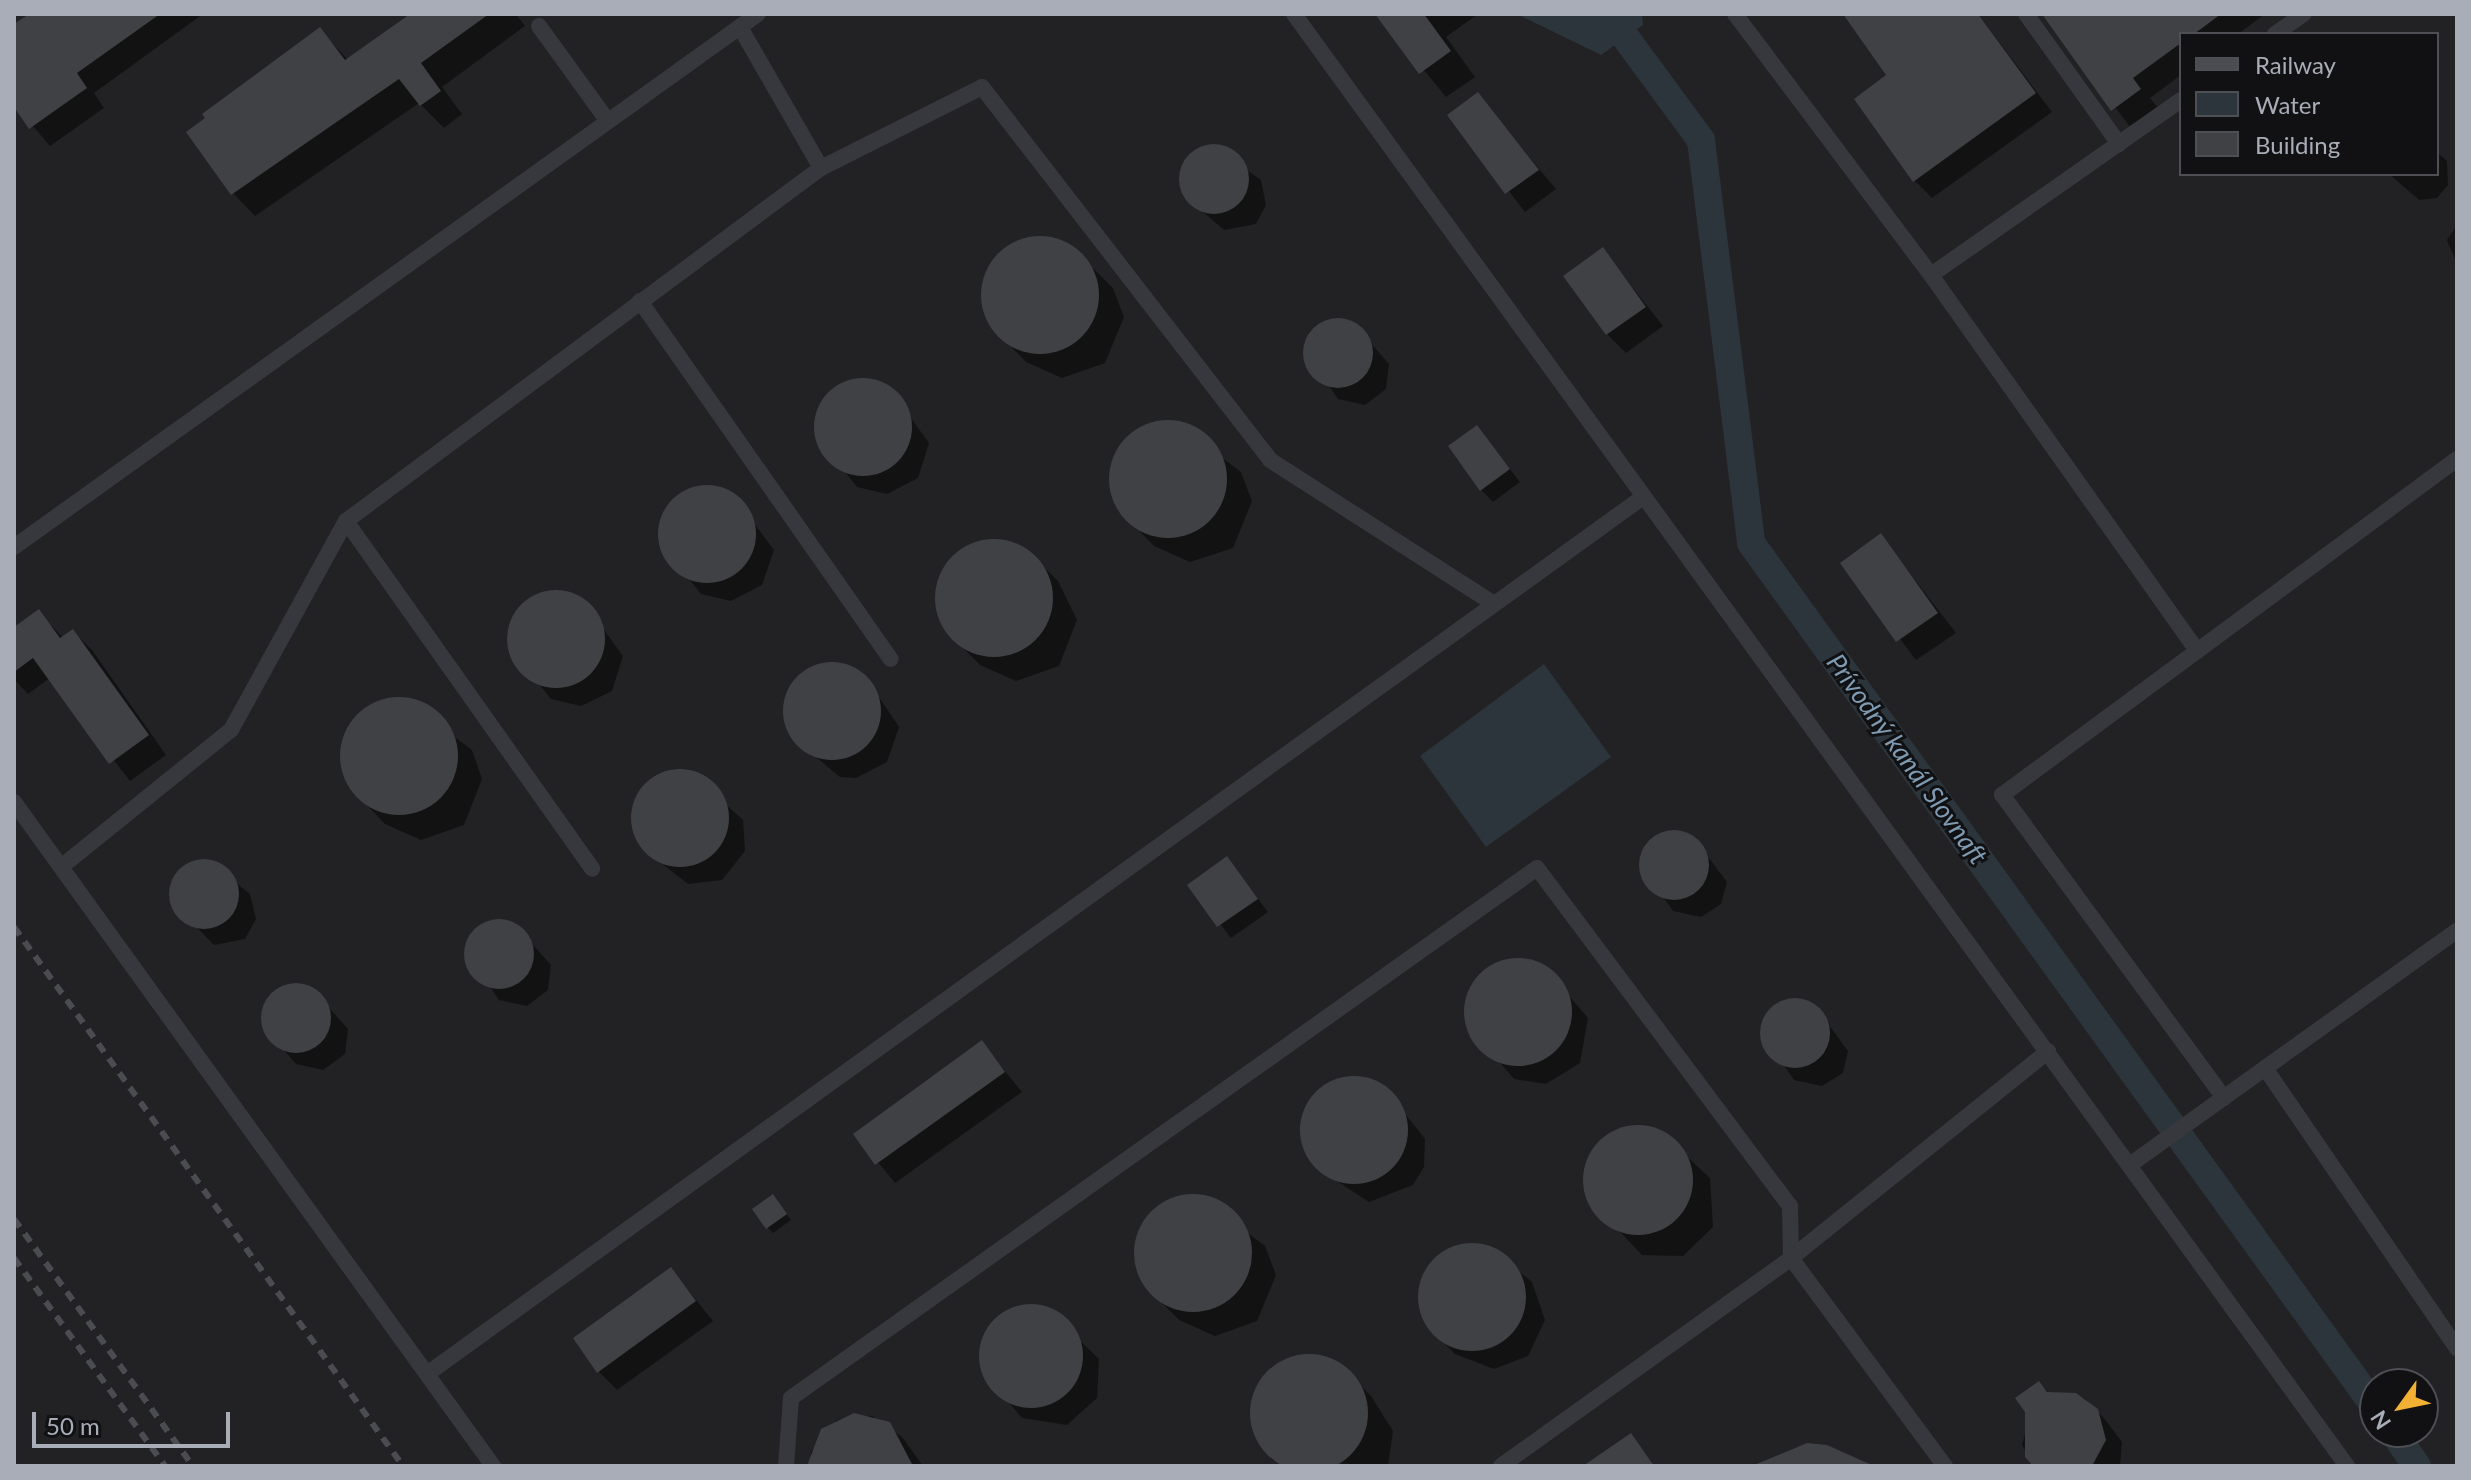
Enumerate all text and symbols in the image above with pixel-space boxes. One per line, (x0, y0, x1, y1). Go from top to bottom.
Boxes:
legend (2179, 32, 2439, 176)
text: Railway (2255, 50, 2336, 79)
text: Water (2255, 90, 2320, 119)
text: Building (2255, 130, 2340, 159)
water label: Prívodný kanál Slovnaft (1820, 647, 1994, 871)
north arrow (2359, 1368, 2439, 1448)
scale bar (36, 1396, 234, 1446)
text: N (2364, 1406, 2396, 1435)
text: 50 m (46, 1411, 100, 1440)

